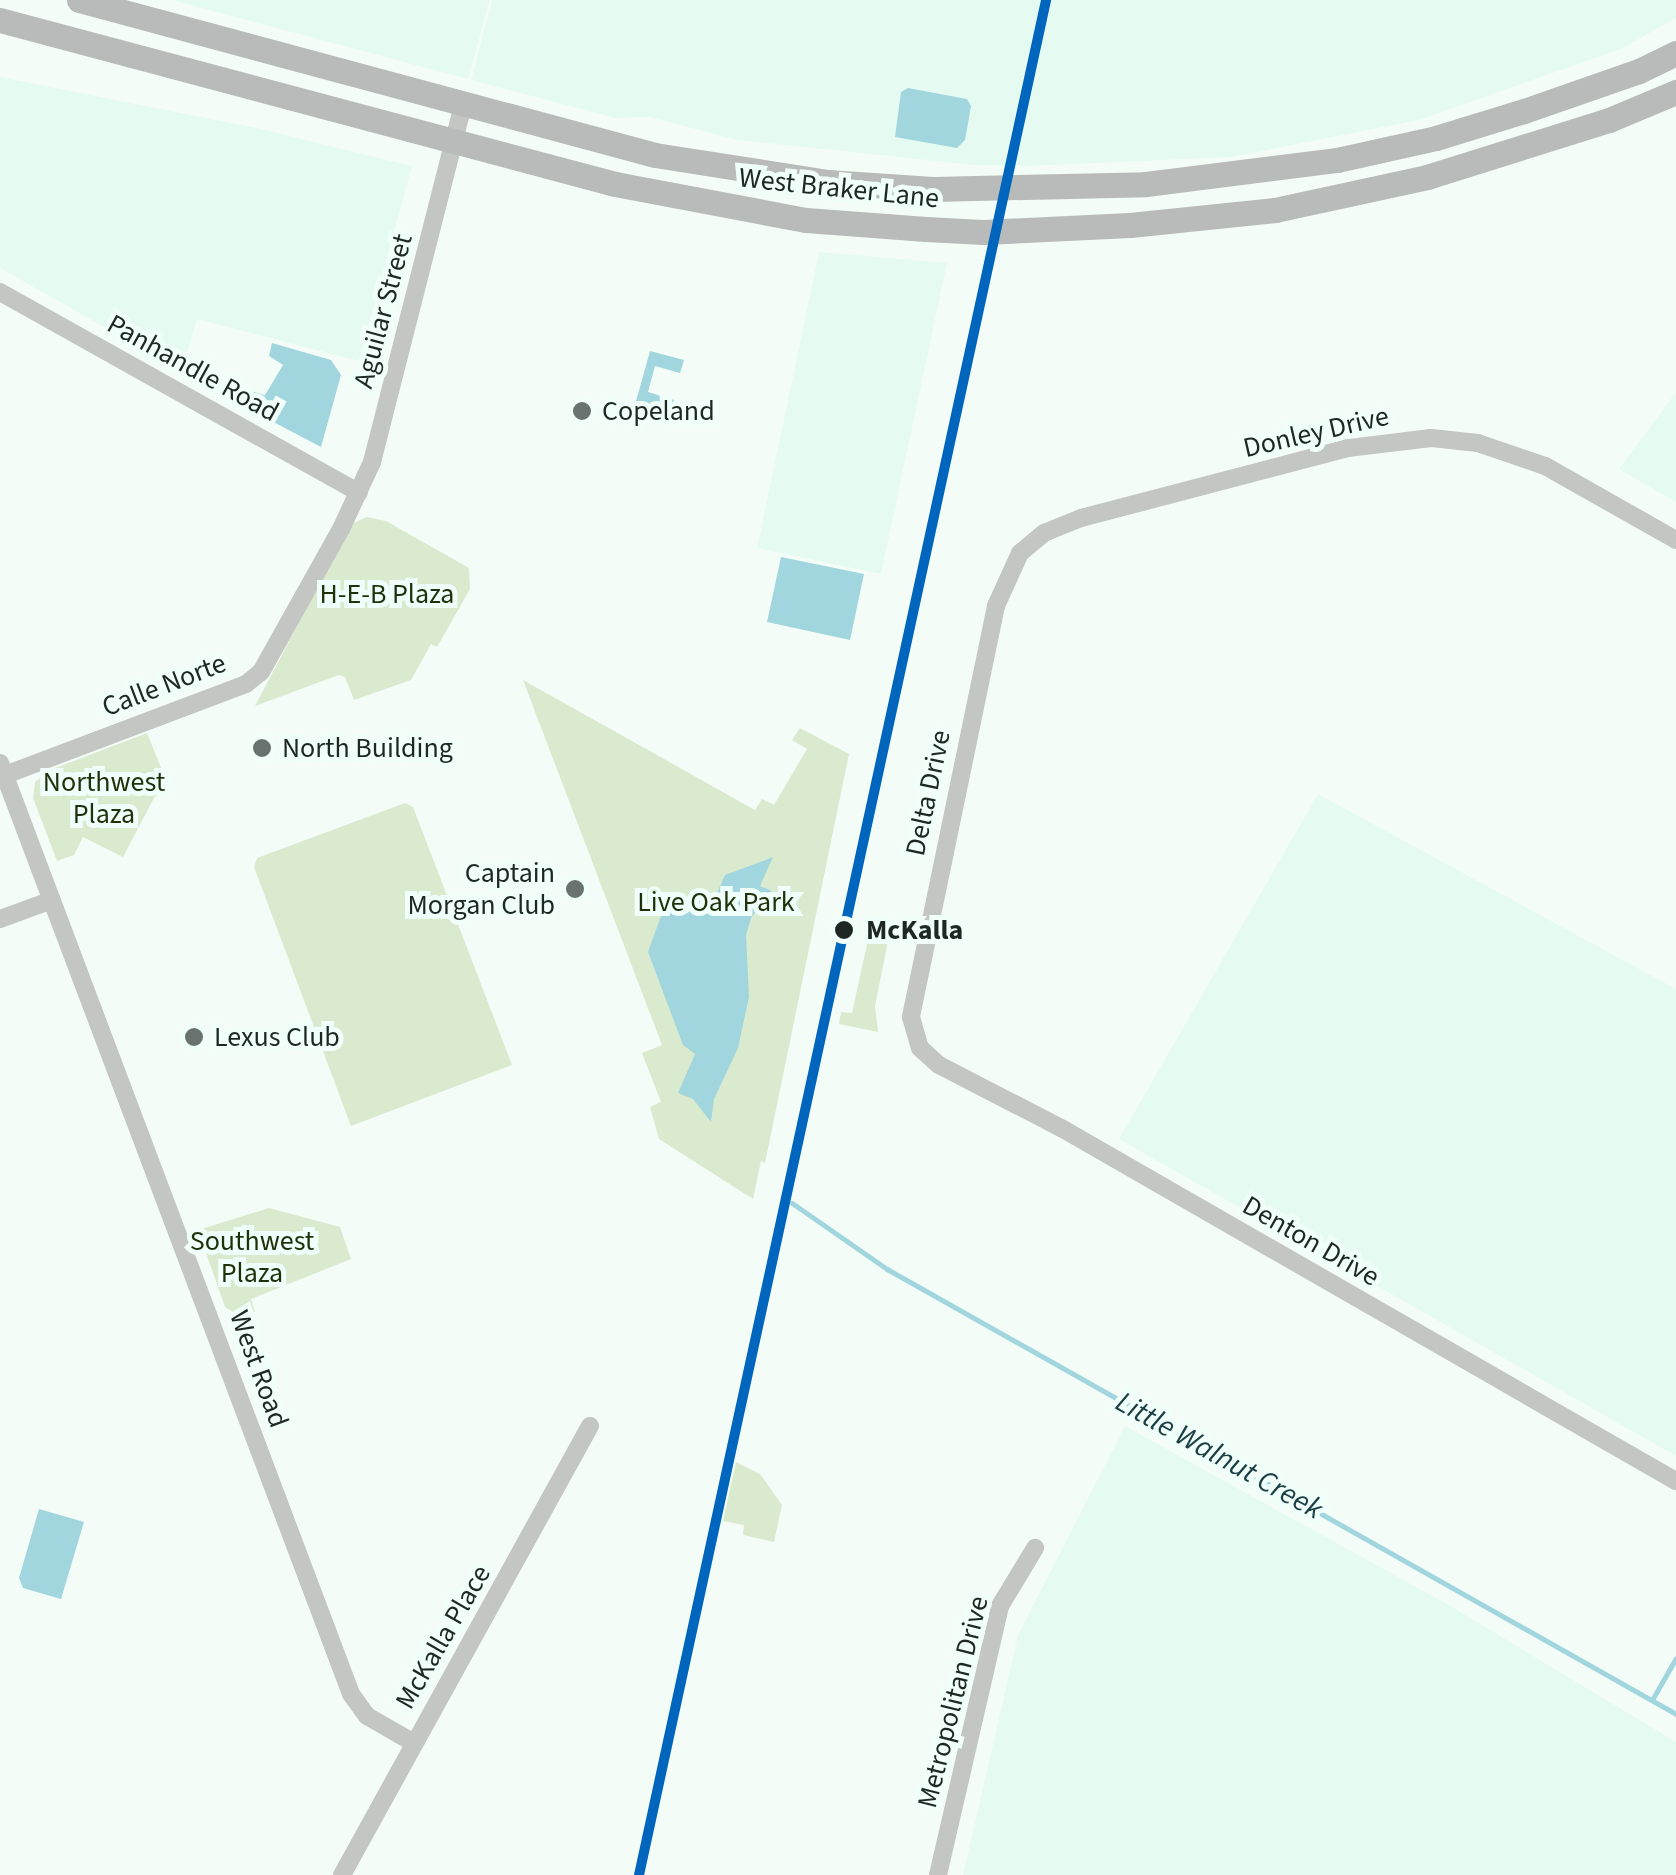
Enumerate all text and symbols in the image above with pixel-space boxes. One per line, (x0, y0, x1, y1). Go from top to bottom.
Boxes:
street label: West Braker Lane (737, 161, 941, 215)
street label: Aguilar Street (346, 230, 420, 392)
street label: Panhandle Road (101, 307, 285, 429)
place label: Copeland (602, 394, 715, 428)
street label: Donley Drive (1240, 399, 1392, 465)
marker: Copeland (571, 400, 593, 422)
park label: H-E-B Plaza (320, 577, 454, 611)
street label: Calle Norte (97, 646, 231, 724)
street label: Delta Drive (898, 727, 958, 859)
place label: North Building (282, 731, 453, 765)
marker: North Building (251, 737, 273, 759)
park label: Northwest Plaza (43, 765, 165, 831)
place label: Captain Morgan Club (408, 856, 555, 922)
marker: Captain Morgan Club (564, 878, 586, 900)
park label: Live Oak Park (637, 885, 795, 919)
place label: McKalla (866, 913, 963, 947)
marker: McKalla (831, 917, 857, 943)
place label: Lexus Club (214, 1020, 340, 1054)
marker: Lexus Club (183, 1026, 205, 1048)
street label: Denton Drive (1237, 1188, 1385, 1294)
park label: Southwest Plaza (190, 1224, 314, 1290)
street label: West Road (222, 1306, 296, 1432)
water label: Little Walnut Creek (1109, 1384, 1329, 1528)
street label: McKalla Place (388, 1559, 498, 1715)
street label: Metropolitan Drive (910, 1592, 996, 1812)

